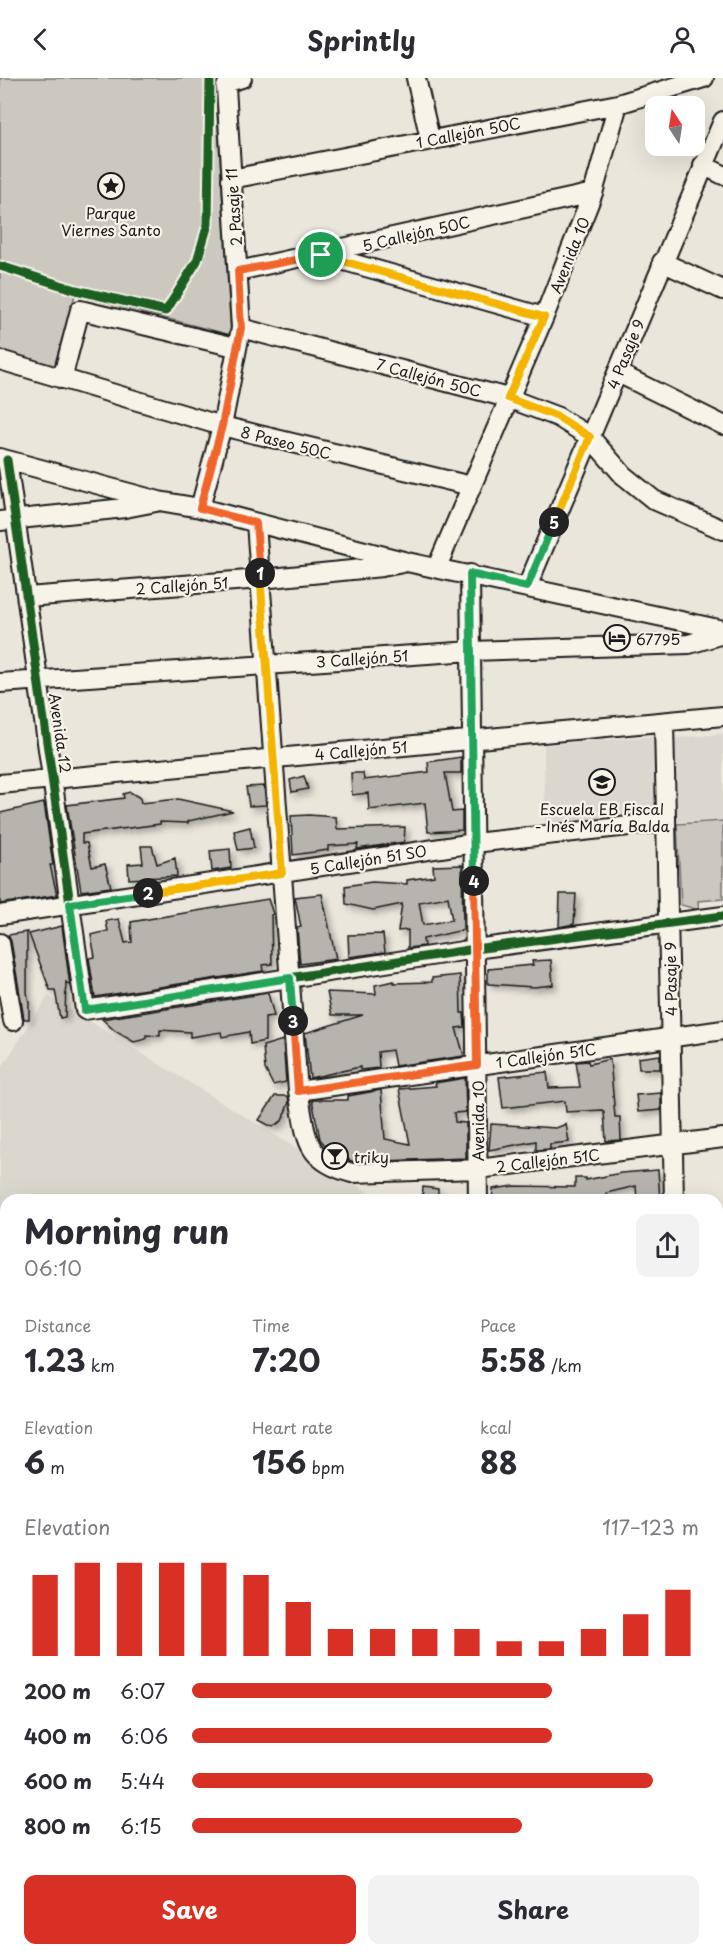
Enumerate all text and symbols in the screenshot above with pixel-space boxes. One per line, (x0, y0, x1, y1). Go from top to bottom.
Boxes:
text: Sprintly (307, 19, 416, 60)
icon: back (24, 23, 57, 56)
icon: person (666, 23, 699, 56)
north arrow (645, 96, 705, 156)
map controls (645, 96, 705, 156)
street label: 1 Callejón 50C (414, 111, 522, 153)
street label: 2 Pasaje 11 (219, 167, 247, 247)
place icon: Parque Viernes Santo (96, 171, 126, 201)
place label: Parque Viernes Santo (61, 201, 161, 241)
street label: 5 Callejón 50C (360, 209, 472, 257)
street label: Avenida 10 (543, 213, 595, 297)
pin (295, 229, 346, 280)
icon: arrive (304, 238, 337, 271)
street label: 4 Pasaje 9 (600, 315, 650, 393)
street label: 7 Callejón 50C (374, 352, 484, 402)
street label: 8 Paseo 50C (238, 420, 334, 464)
pin: 5 (539, 507, 569, 537)
text: 5 (549, 510, 559, 534)
pin: 1 (245, 558, 275, 588)
text: 1 (256, 561, 264, 585)
street label: 2 Callejón 51 (135, 570, 229, 600)
hotel icon: 67795 (602, 623, 632, 653)
place label: 67795 (636, 627, 680, 650)
street label: 3 Callejón 51 (315, 643, 409, 673)
street label: Avenida 12 (44, 692, 78, 774)
street label: 4 Callejón 51 (314, 734, 408, 766)
school or university icon: Escuela EB Fiscal - Inés María Balda (587, 767, 617, 797)
place label: Escuela EB Fiscal - Inés María Balda (534, 797, 670, 837)
street label: 5 Callejón 51 SO (308, 838, 428, 880)
pin: 4 (459, 866, 489, 896)
text: 4 (469, 869, 479, 893)
pin: 2 (133, 878, 163, 908)
text: 2 (142, 881, 154, 905)
street label: 4 Pasaje 9 (658, 942, 682, 1016)
pin: 3 (278, 1006, 308, 1036)
text: 3 (288, 1009, 298, 1033)
street label: 1 Callejón 51C (494, 1037, 598, 1073)
street label: Avenida 10 (466, 1081, 489, 1161)
bar icon: triky (320, 1141, 350, 1171)
street label: 2 Callejón 51C (495, 1142, 601, 1178)
place label: triky (354, 1145, 389, 1168)
text: Morning run (24, 1205, 229, 1255)
button: share (636, 1214, 699, 1277)
text: 06:10 (24, 1253, 82, 1283)
text: Distance (24, 1313, 91, 1337)
text: Time (252, 1313, 290, 1337)
text: Pace (480, 1313, 516, 1337)
text: 1.23 (24, 1337, 86, 1382)
text: 7:20 (252, 1337, 321, 1382)
text: 5:58 (480, 1337, 546, 1382)
text: km (86, 1353, 115, 1377)
text: /km (546, 1353, 582, 1377)
text: Elevation (24, 1415, 93, 1439)
text: Heart rate (252, 1415, 333, 1439)
text: kcal (480, 1415, 512, 1439)
text: 6 (24, 1439, 45, 1484)
text: 156 (252, 1439, 306, 1484)
text: 88 (480, 1439, 518, 1484)
text: m (45, 1455, 65, 1479)
text: bpm (306, 1455, 345, 1479)
text: Elevation (24, 1512, 110, 1542)
text: 117–123 m (602, 1512, 699, 1542)
text: 200 m (24, 1676, 91, 1706)
text: 6:07 (120, 1676, 165, 1706)
text: 400 m (24, 1721, 92, 1751)
text: 6:06 (120, 1721, 168, 1751)
text: 600 m (24, 1766, 92, 1796)
text: 5:44 (120, 1766, 165, 1796)
text: 800 m (24, 1811, 91, 1841)
text: 6:15 (120, 1811, 162, 1841)
button: Save (24, 1875, 356, 1944)
button: Share (368, 1875, 699, 1944)

